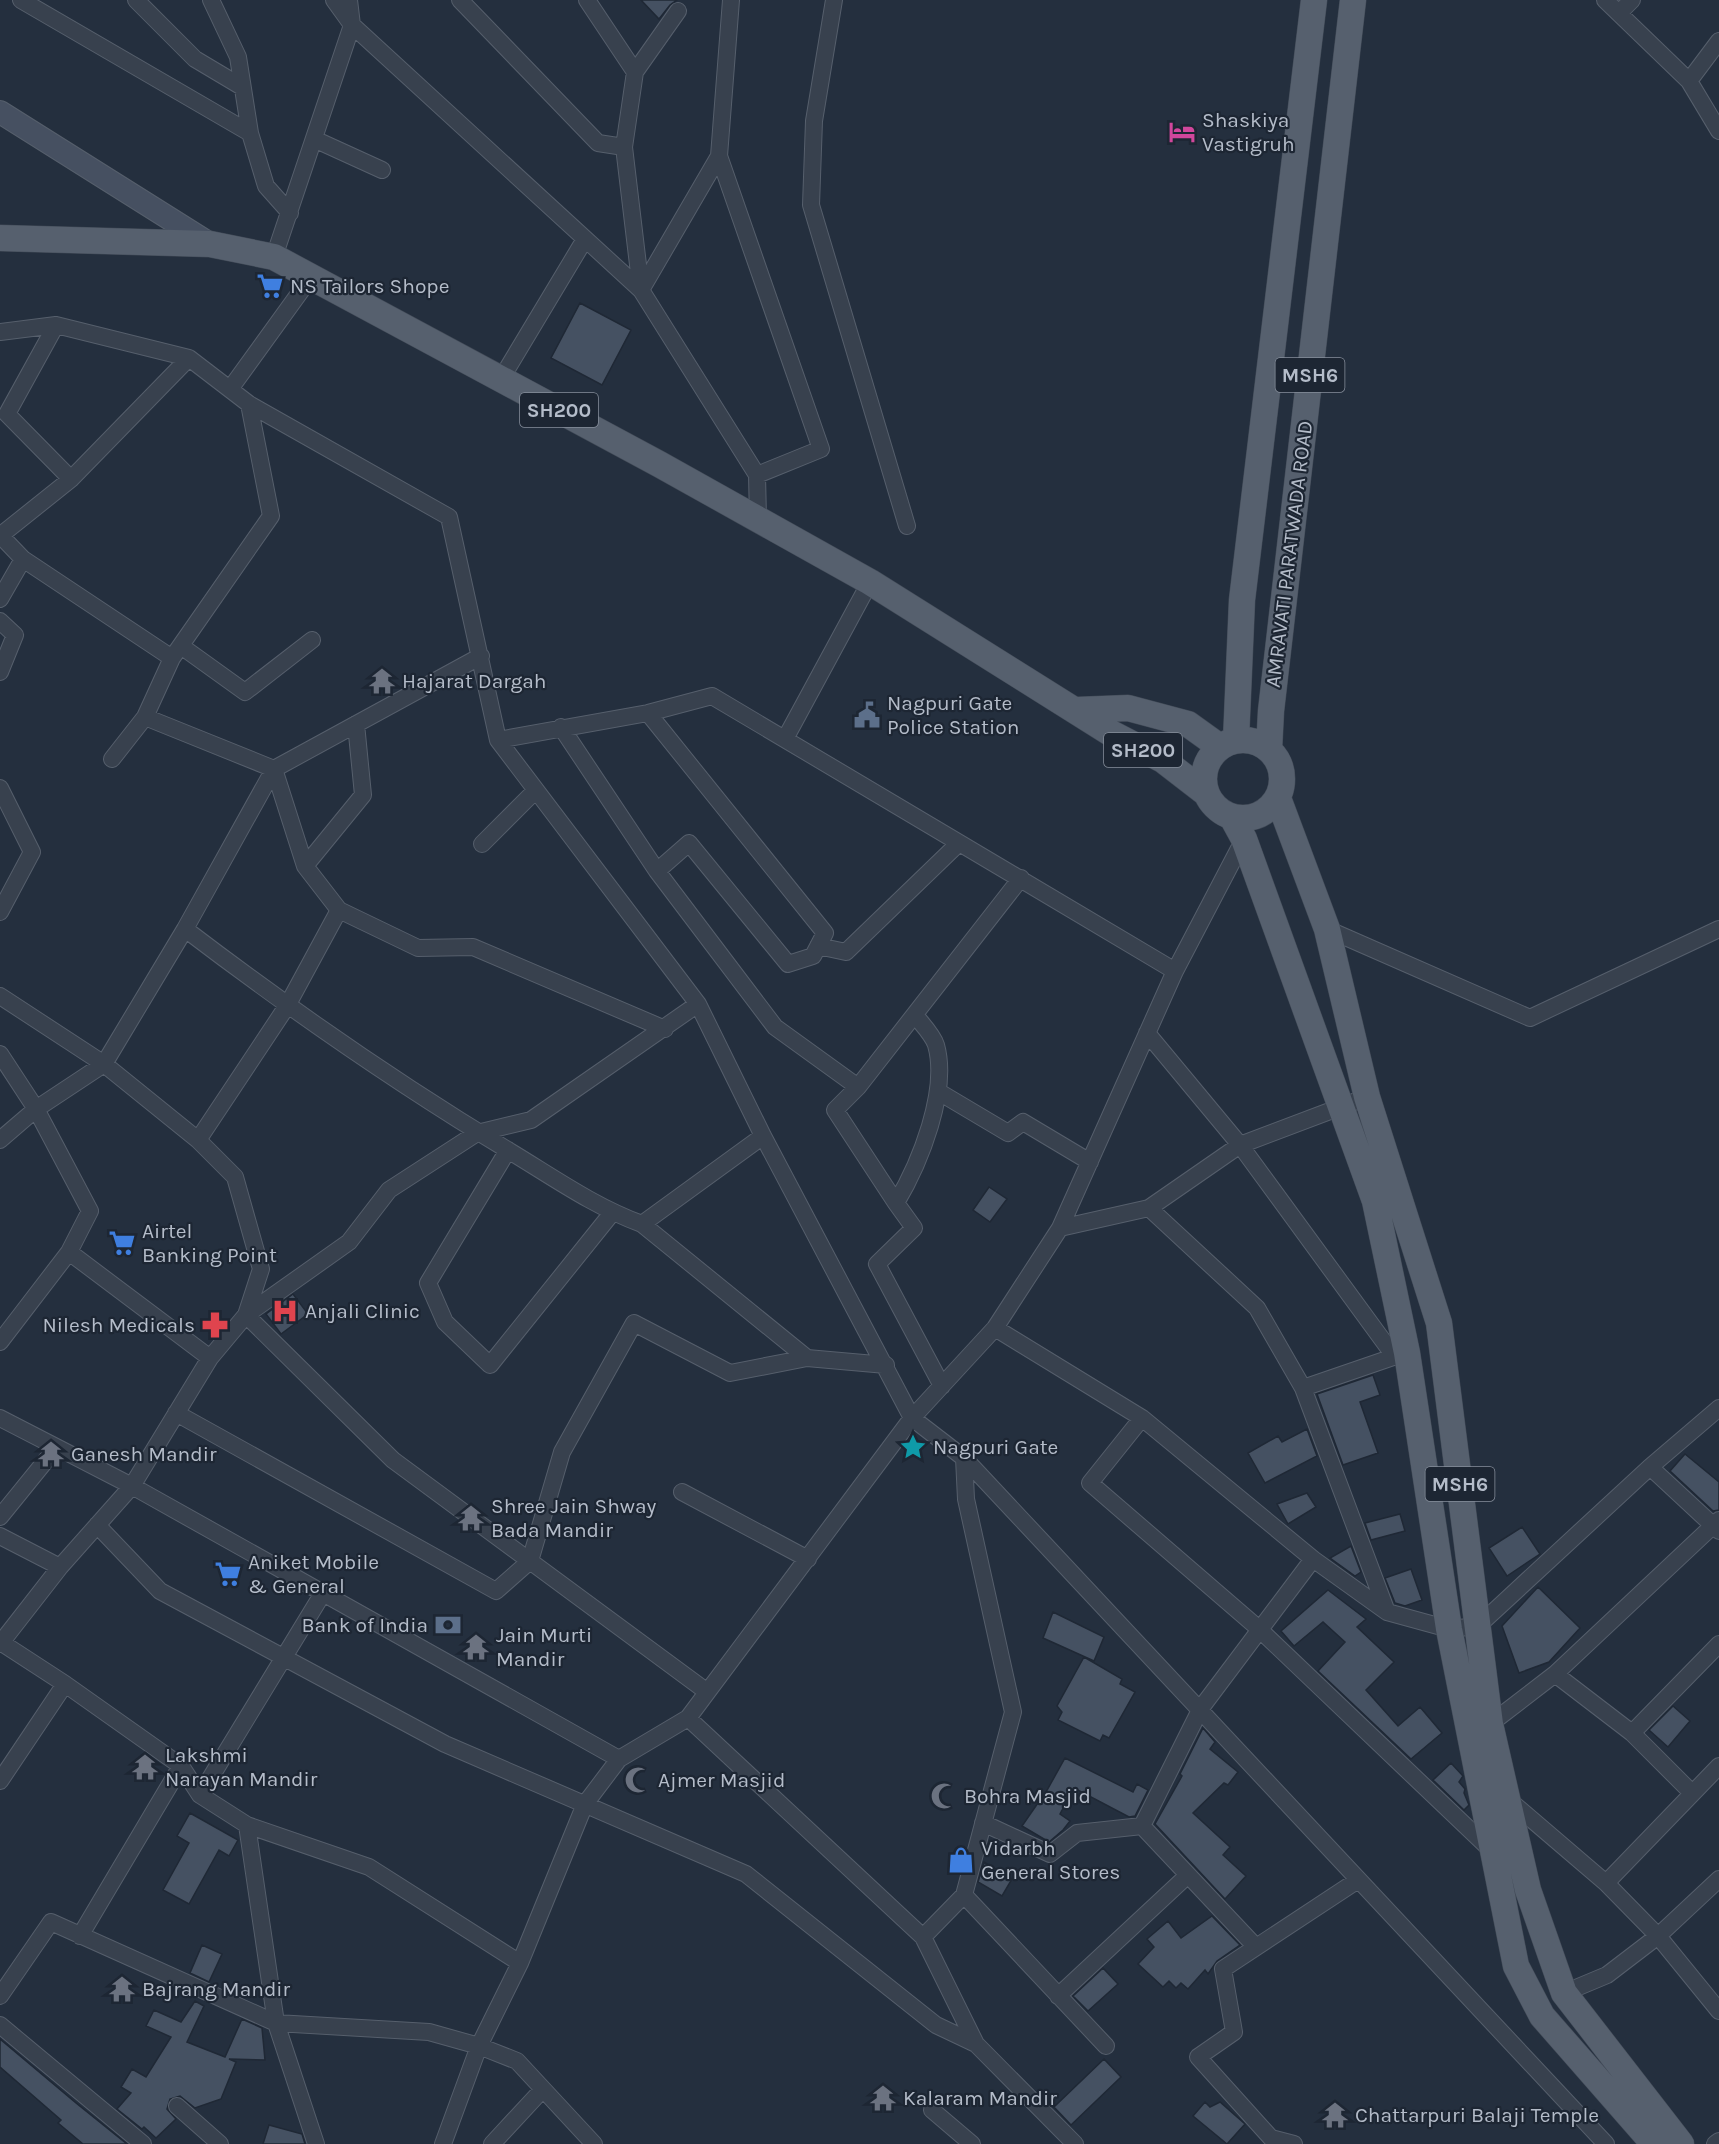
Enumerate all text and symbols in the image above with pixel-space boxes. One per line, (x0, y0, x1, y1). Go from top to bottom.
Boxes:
place label: Shaskiya Vastigruh (1202, 108, 1295, 156)
hotel icon: Shaskiya Vastigruh (1167, 117, 1197, 147)
supermarket icon: NS Tailors Shope (255, 271, 285, 301)
place label: NS Tailors Shope (290, 274, 449, 298)
road number: MSH6 (1276, 358, 1344, 392)
road number: SH200 (520, 393, 598, 427)
street label: AMRAVATI PARATWADA ROAD (1261, 419, 1317, 689)
temple icon: Hajarat Dargah (367, 666, 397, 696)
place label: Hajarat Dargah (402, 669, 547, 693)
place label: Nagpuri Gate Police Station (887, 691, 1019, 739)
public building icon: Nagpuri Gate Police Station (852, 700, 882, 730)
road number: SH200 (1104, 733, 1182, 767)
place label: Airtel Banking Point (142, 1219, 277, 1267)
supermarket icon: Airtel Banking Point (107, 1228, 137, 1258)
hospital icon: Anjali Clinic (270, 1296, 300, 1326)
place label: Anjali Clinic (305, 1299, 420, 1323)
pharmacy icon: Nilesh Medicals (200, 1310, 230, 1340)
place label: Nilesh Medicals (42, 1313, 195, 1337)
place icon: Nagpuri Gate (898, 1432, 928, 1462)
place label: Nagpuri Gate (933, 1435, 1058, 1459)
temple icon: Ganesh Mandir (36, 1439, 66, 1469)
place label: Ganesh Mandir (71, 1442, 217, 1466)
road number: MSH6 (1426, 1467, 1494, 1501)
place label: Shree Jain Shway Bada Mandir (491, 1494, 657, 1542)
temple icon: Shree Jain Shway Bada Mandir (456, 1503, 486, 1533)
place label: Aniket Mobile & General (248, 1550, 379, 1598)
supermarket icon: Aniket Mobile & General (213, 1559, 243, 1589)
bank icon: Bank of India (433, 1610, 463, 1640)
place label: Bank of India (301, 1613, 428, 1637)
place label: Jain Murti Mandir (496, 1623, 592, 1671)
temple icon: Jain Murti Mandir (461, 1632, 491, 1662)
place label: Lakshmi Narayan Mandir (165, 1743, 318, 1791)
temple icon: Lakshmi Narayan Mandir (130, 1752, 160, 1782)
mosque icon: Ajmer Masjid (623, 1765, 653, 1795)
place label: Ajmer Masjid (658, 1768, 785, 1792)
mosque icon: Bohra Masjid (929, 1781, 959, 1811)
place label: Bohra Masjid (964, 1784, 1091, 1808)
place label: Vidarbh General Stores (981, 1836, 1120, 1884)
shop icon: Vidarbh General Stores (946, 1845, 976, 1875)
temple icon: Bajrang Mandir (107, 1974, 137, 2004)
place label: Bajrang Mandir (142, 1977, 291, 2001)
temple icon: Kalaram Mandir (868, 2083, 898, 2113)
place label: Kalaram Mandir (903, 2086, 1057, 2110)
temple icon: Chattarpuri Balaji Temple (1320, 2100, 1350, 2130)
place label: Chattarpuri Balaji Temple (1355, 2103, 1599, 2127)

